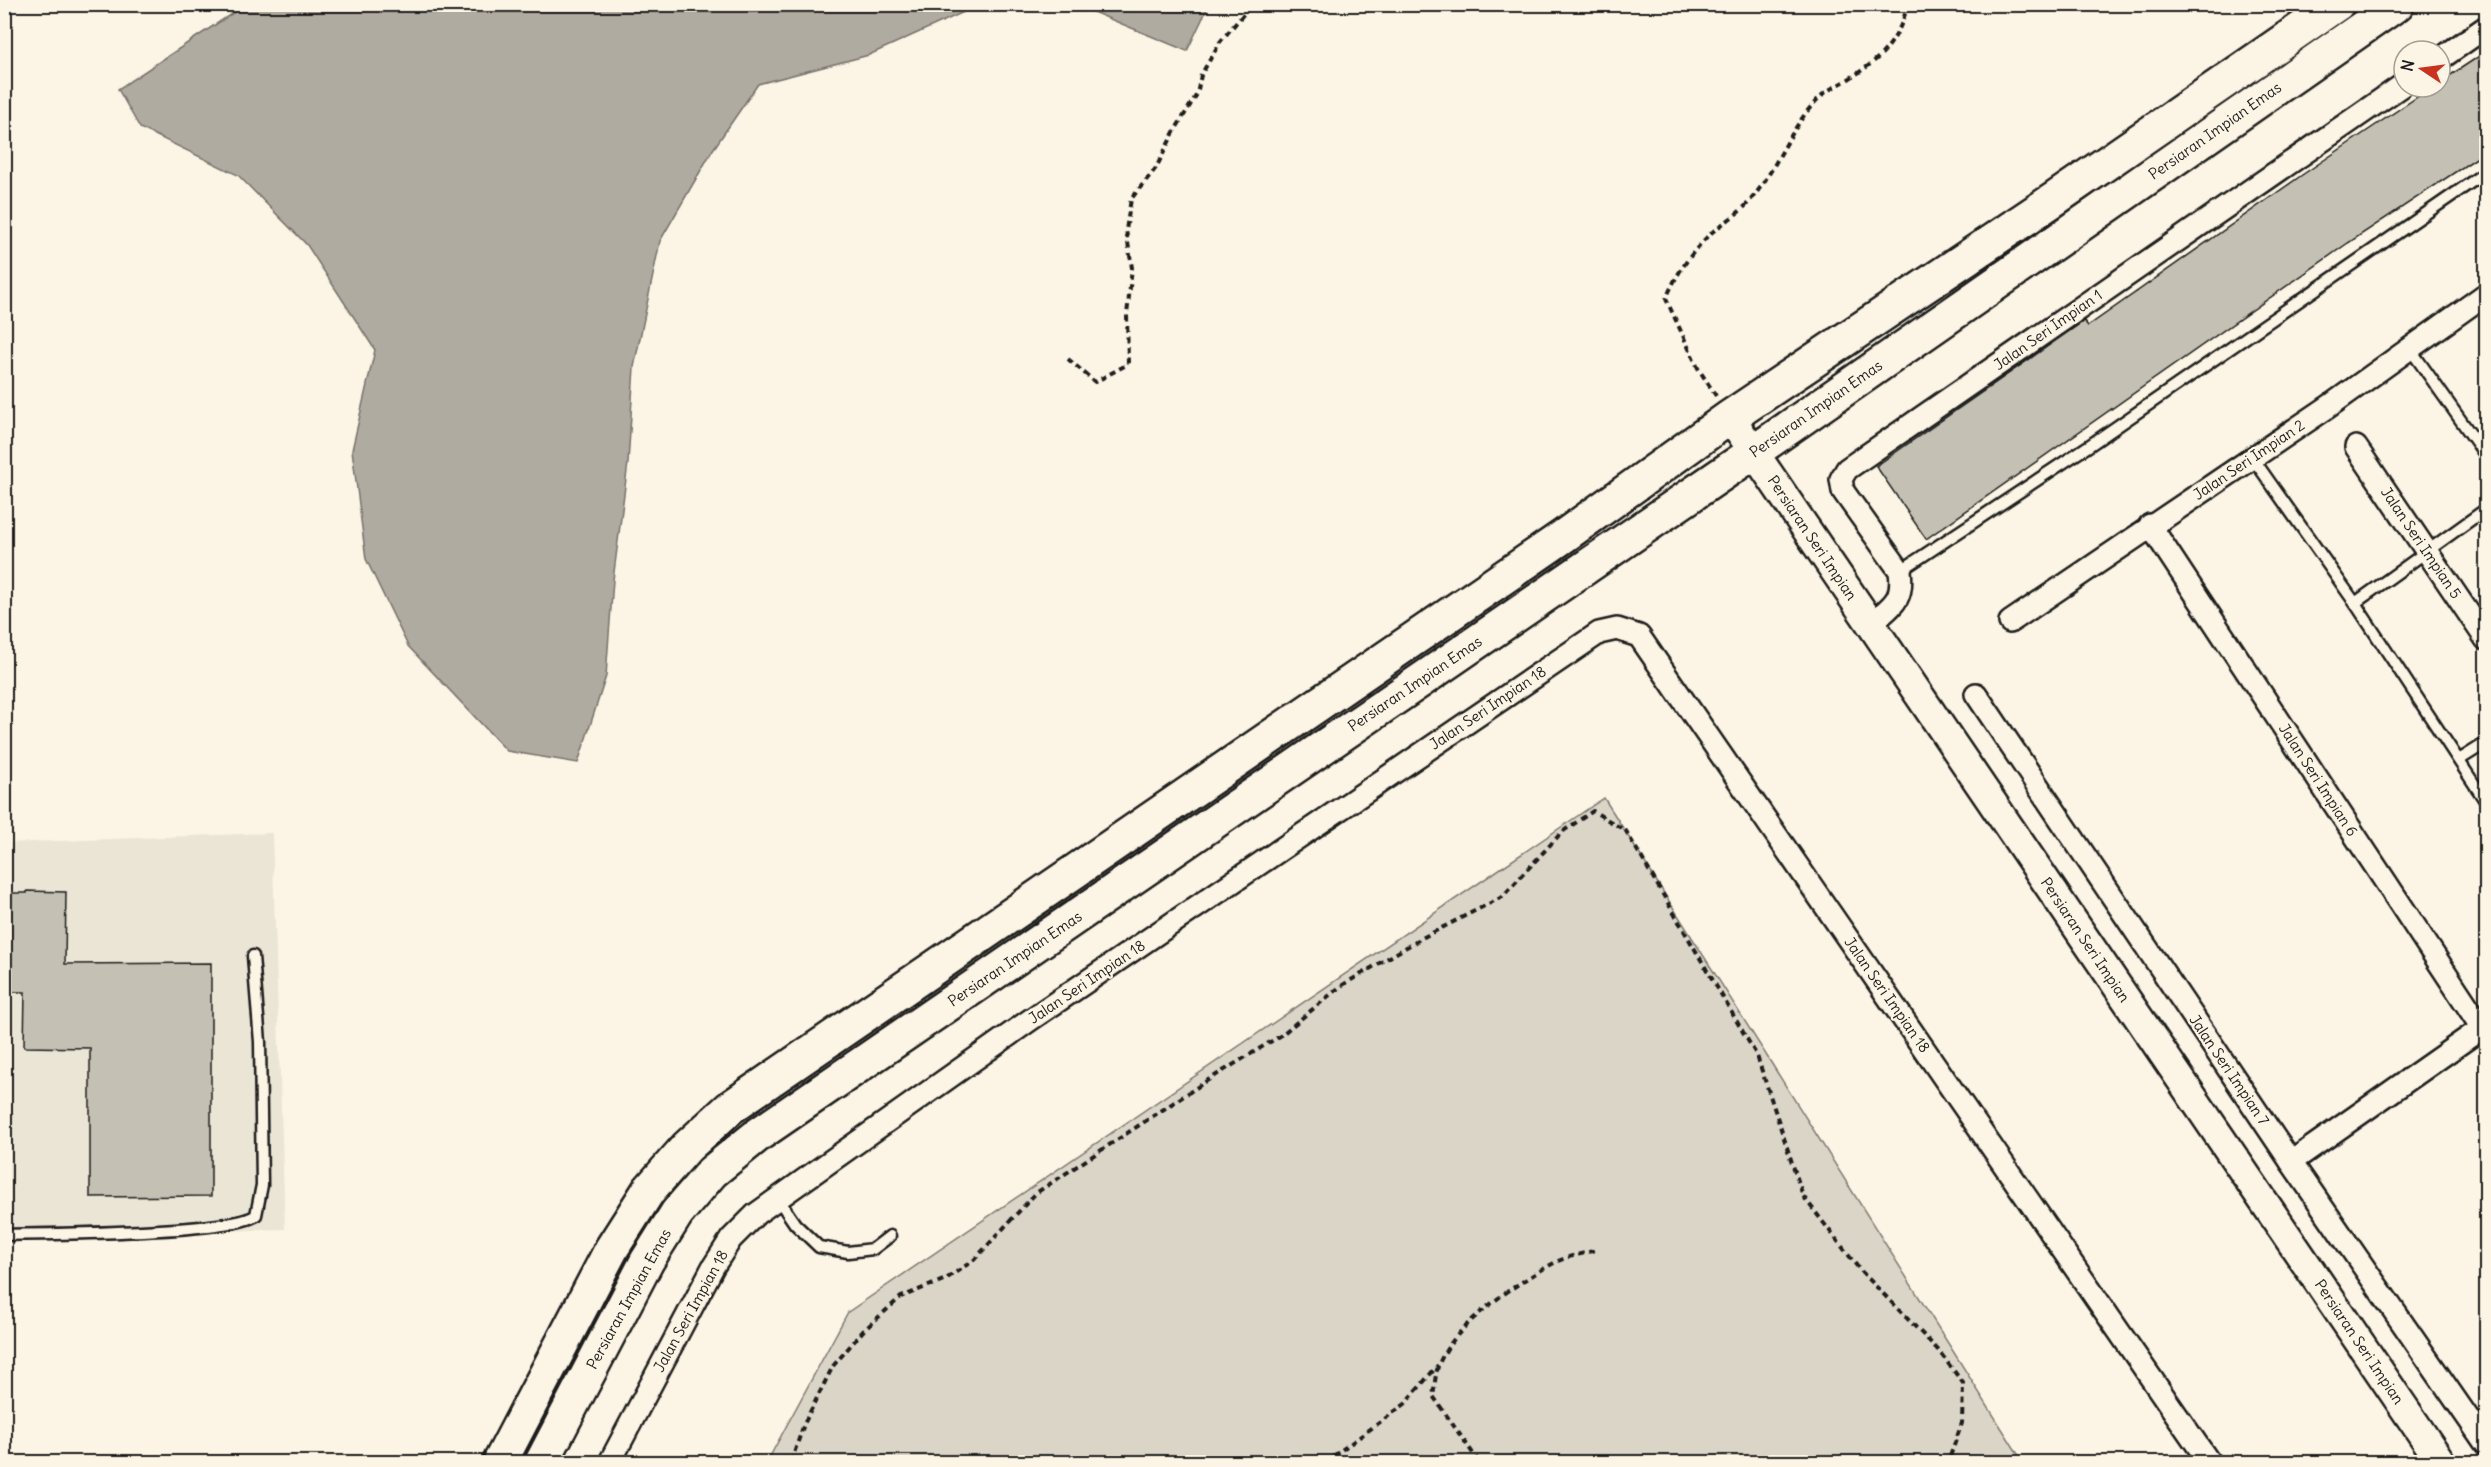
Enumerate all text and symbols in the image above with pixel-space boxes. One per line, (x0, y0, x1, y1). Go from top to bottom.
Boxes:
north arrow (2392, 39, 2452, 99)
text: N (2396, 58, 2418, 73)
street label: Persiaran Impian Emas (2145, 77, 2285, 184)
street label: Jalan Seri Impian 1 (1990, 285, 2106, 374)
street label: Persiaran Impian Emas (1746, 355, 1886, 462)
street label: Jalan Seri Impian 2 (2189, 415, 2308, 504)
street label: Persiaran Seri Impian (1764, 472, 1861, 604)
street label: Jalan Seri Impian 5 (2377, 483, 2466, 602)
street label: Persiaran Impian Emas (1344, 632, 1486, 736)
street label: Jalan Seri Impian 18 (1426, 661, 1550, 754)
street label: Jalan Seri Impian 6 (2275, 720, 2362, 840)
street label: Persiaran Seri Impian (2037, 874, 2134, 1006)
street label: Persiaran Impian Emas (944, 907, 1086, 1011)
street label: Jalan Seri Impian 18 (1840, 933, 1934, 1056)
street label: Jalan Seri Impian 18 (1025, 935, 1149, 1028)
street label: Jalan Seri Impian 7 (2185, 1011, 2273, 1129)
street label: Persiaran Impian Emas (582, 1225, 675, 1372)
street label: Jalan Seri Impian 18 (649, 1246, 732, 1375)
street label: Persiaran Seri Impian (2311, 1276, 2408, 1408)

